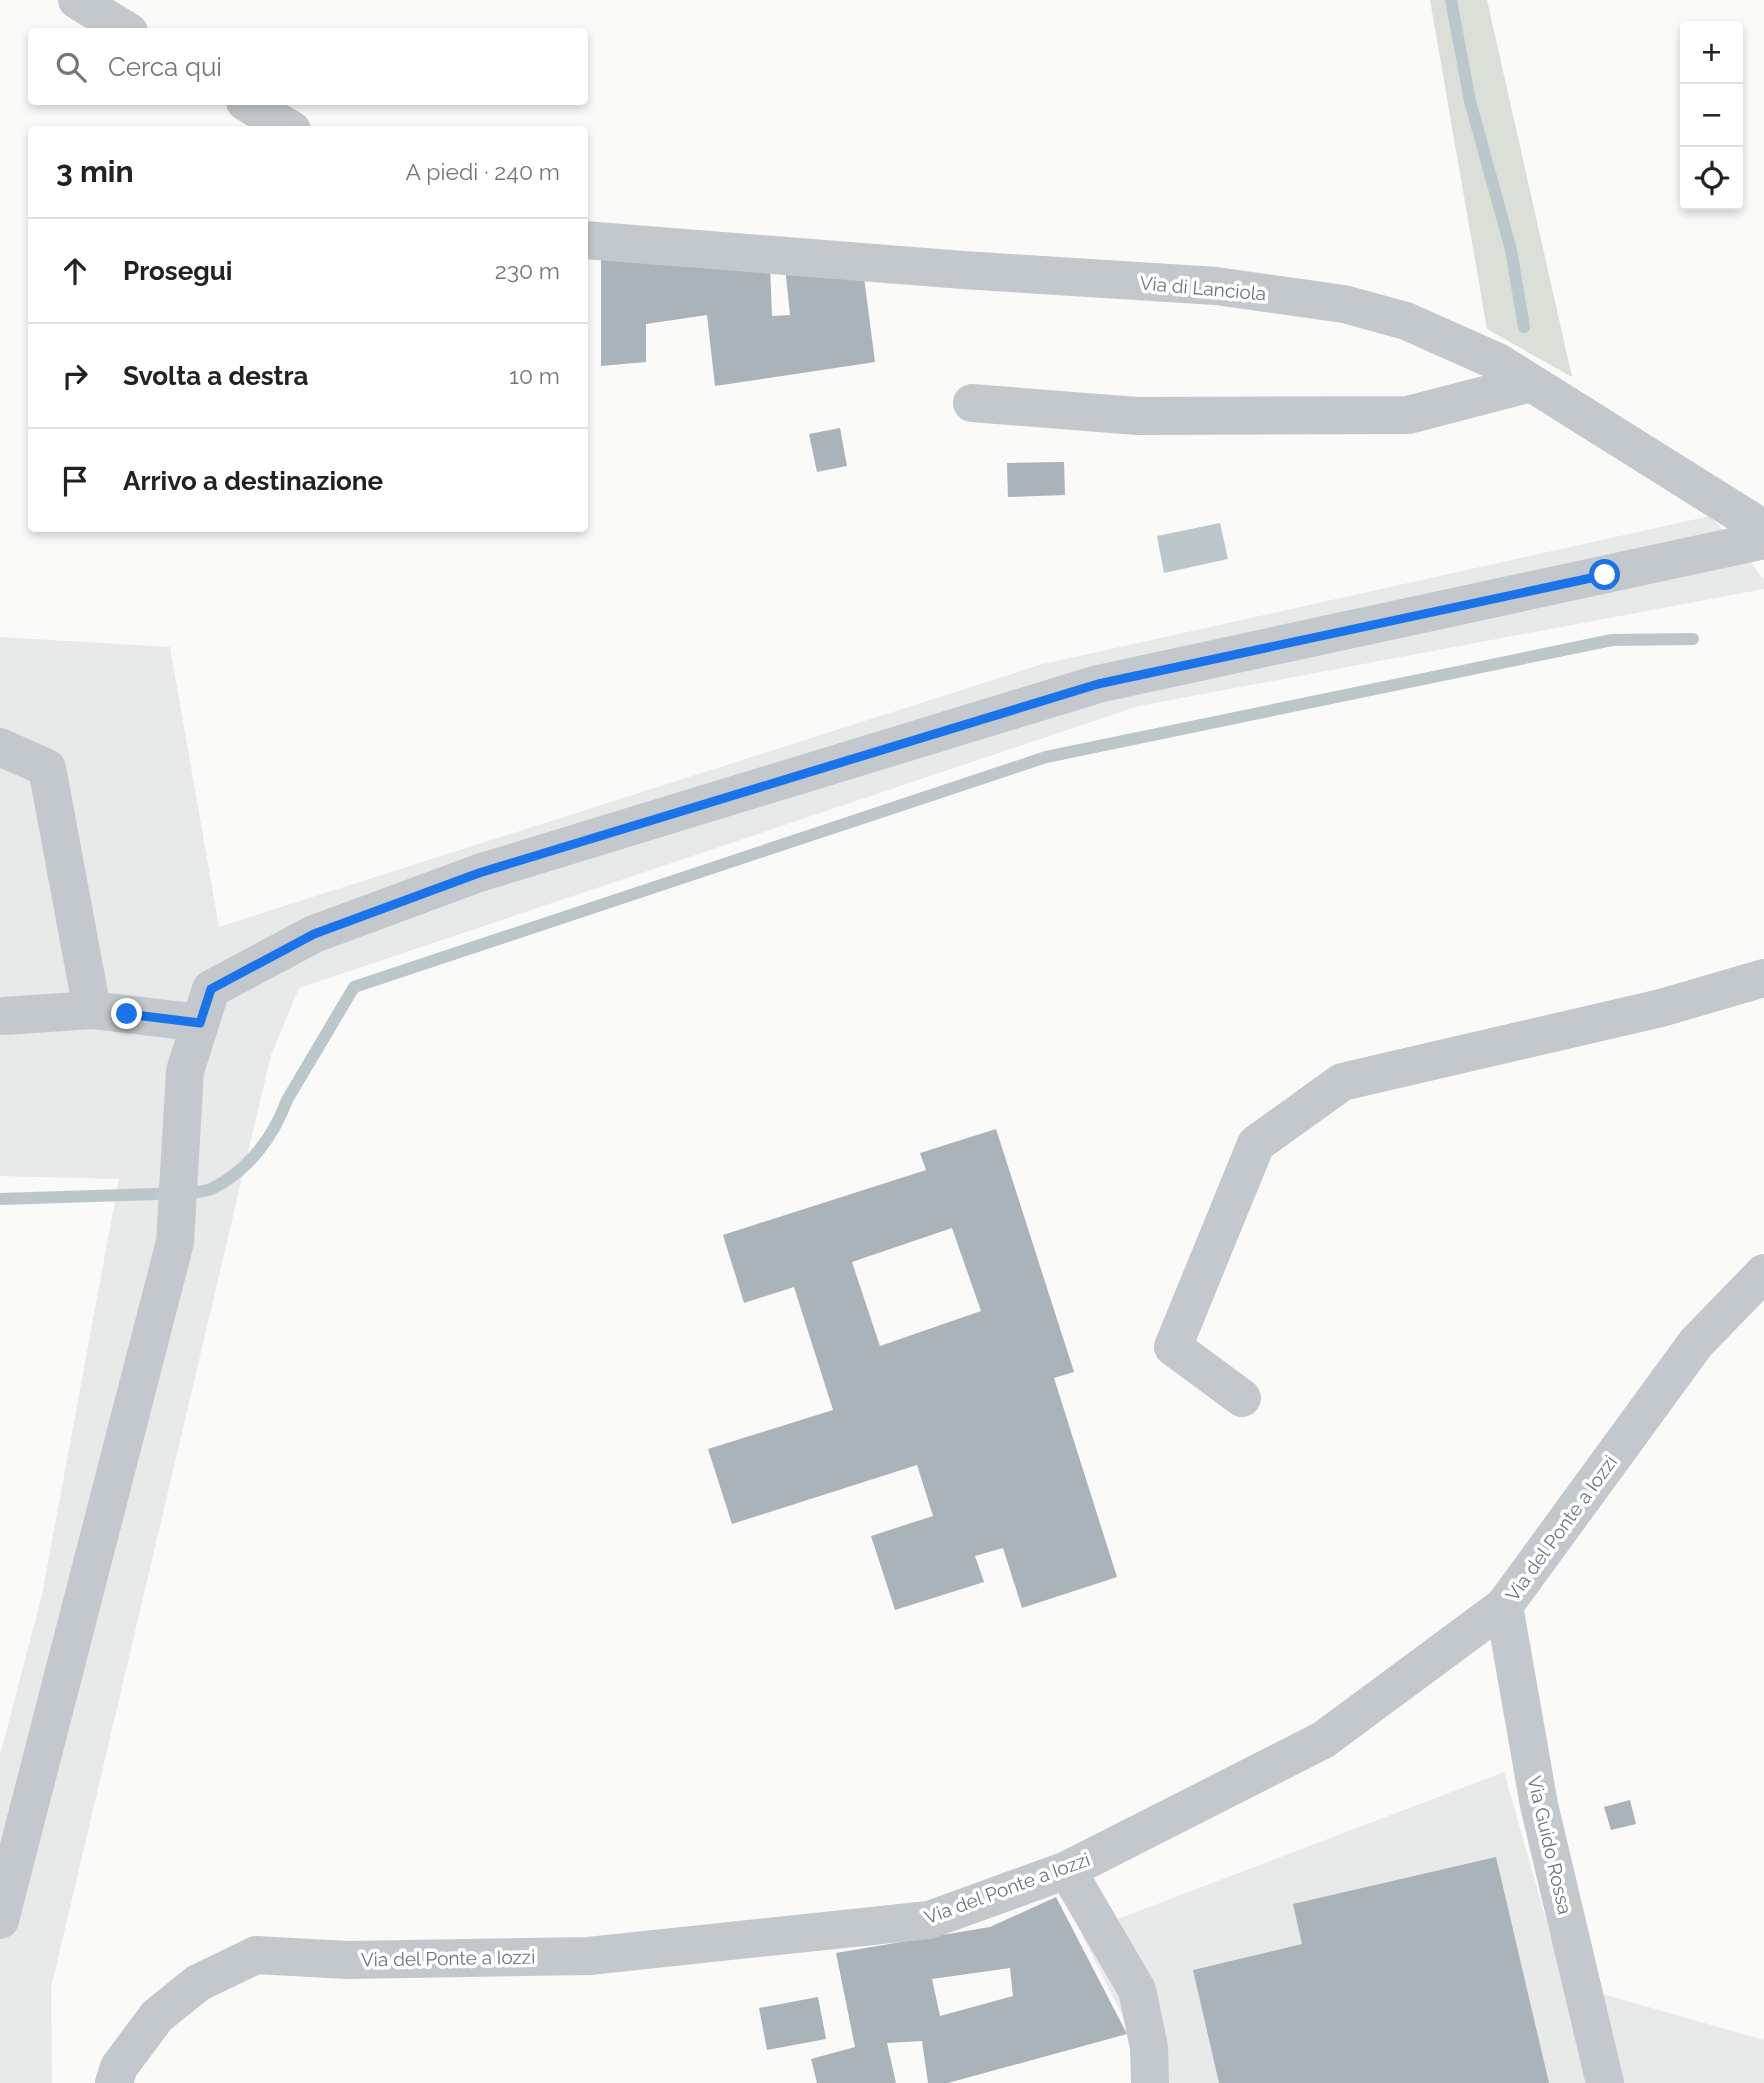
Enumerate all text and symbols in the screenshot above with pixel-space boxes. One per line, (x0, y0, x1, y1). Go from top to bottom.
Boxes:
map controls (1680, 21, 1743, 210)
button: + (1680, 21, 1743, 84)
search box (28, 28, 588, 105)
icon: search (52, 48, 90, 86)
text: Cerca qui (108, 52, 222, 82)
button: − (1680, 84, 1743, 147)
button: locate (1680, 147, 1743, 210)
text: 3 min (56, 154, 134, 189)
text: A piedi · 240 m (406, 158, 560, 185)
icon: ahead (56, 252, 94, 290)
text: Prosegui (123, 256, 232, 286)
text: 230 m (495, 257, 560, 284)
street label: Via di Lanciola (1139, 272, 1267, 304)
icon: right (56, 357, 94, 395)
text: Svolta a destra (123, 361, 309, 391)
text: 10 m (509, 362, 560, 389)
icon: arrive (56, 462, 94, 500)
text: Arrivo a destinazione (123, 466, 383, 496)
route start (1589, 559, 1620, 590)
route end (111, 998, 142, 1029)
street label: Via del Ponte a Iozzi (1501, 1451, 1621, 1605)
street label: Via Guido Rossa (1523, 1774, 1577, 1916)
street label: Via del Ponte a Iozzi (921, 1848, 1093, 1928)
street label: Via del Ponte a Iozzi (361, 1945, 535, 1971)

